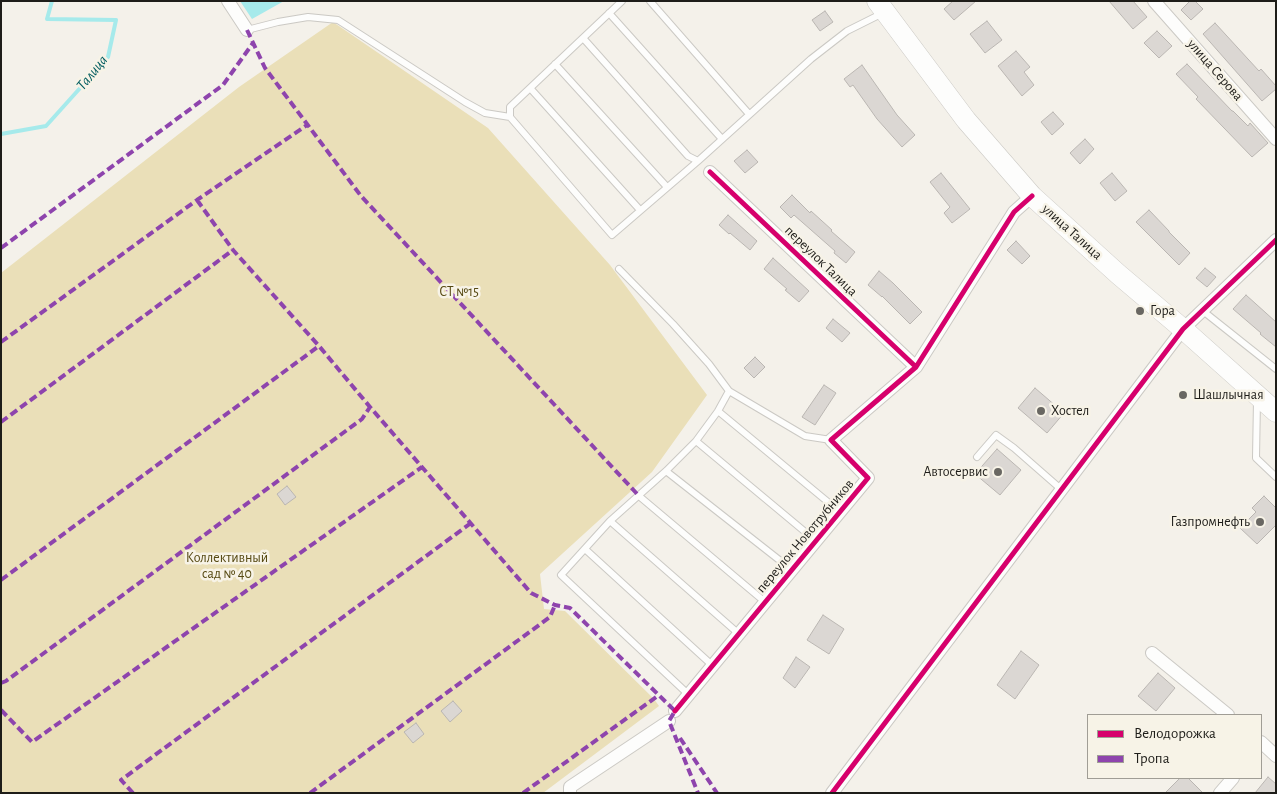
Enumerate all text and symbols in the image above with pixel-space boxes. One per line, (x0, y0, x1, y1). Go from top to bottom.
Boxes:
street label: улица Серова (1184, 36, 1246, 104)
water label: Талица (72, 52, 112, 94)
street label: улица Талица (1038, 201, 1106, 263)
street label: переулок Талица (781, 222, 861, 300)
park label: СТ №15 (439, 284, 479, 300)
place label: Гора (1150, 303, 1175, 319)
marker: Гора (1134, 305, 1146, 317)
place label: Шашлычная (1193, 387, 1264, 403)
marker: Шашлычная (1177, 389, 1189, 401)
place label: Хостел (1051, 403, 1089, 419)
marker: Хостел (1035, 405, 1047, 417)
place label: Автосервис (923, 464, 988, 480)
marker: Автосервис (992, 466, 1004, 478)
street label: переулок Новотрубников (753, 476, 857, 596)
place label: Газпромнефть (1171, 514, 1250, 530)
marker: Газпромнефть (1254, 516, 1266, 528)
park label: Коллективный сад № 40 (186, 550, 268, 582)
legend (1087, 714, 1262, 779)
text: Велодорожка (1134, 726, 1216, 741)
text: Тропа (1134, 751, 1170, 766)

